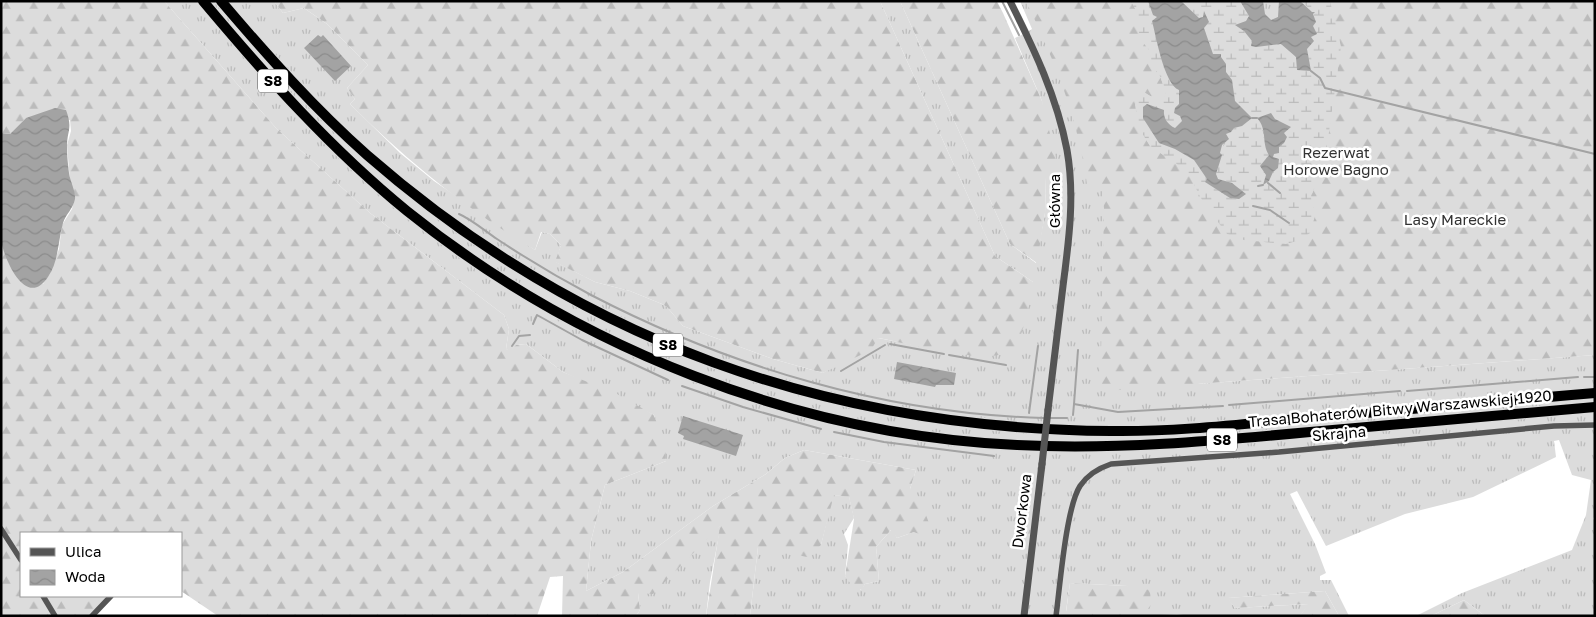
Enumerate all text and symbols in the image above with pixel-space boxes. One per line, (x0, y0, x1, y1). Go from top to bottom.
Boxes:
road number: S8 (258, 70, 288, 92)
park label: Rezerwat Horowe Bagno (1283, 143, 1389, 178)
street label: Główna (1045, 174, 1063, 228)
park label: Lasy Mareckie (1404, 210, 1507, 228)
road number: S8 (653, 334, 683, 356)
street label: Trasa Bohaterów Bitwy Warszawskiej 1920 (1248, 386, 1552, 430)
street label: Skrajna (1311, 422, 1367, 444)
road number: S8 (1207, 428, 1237, 452)
street label: Dworkowa (1008, 473, 1034, 549)
legend (20, 532, 182, 597)
text: Ulica (65, 542, 101, 560)
text: Woda (65, 567, 106, 585)

